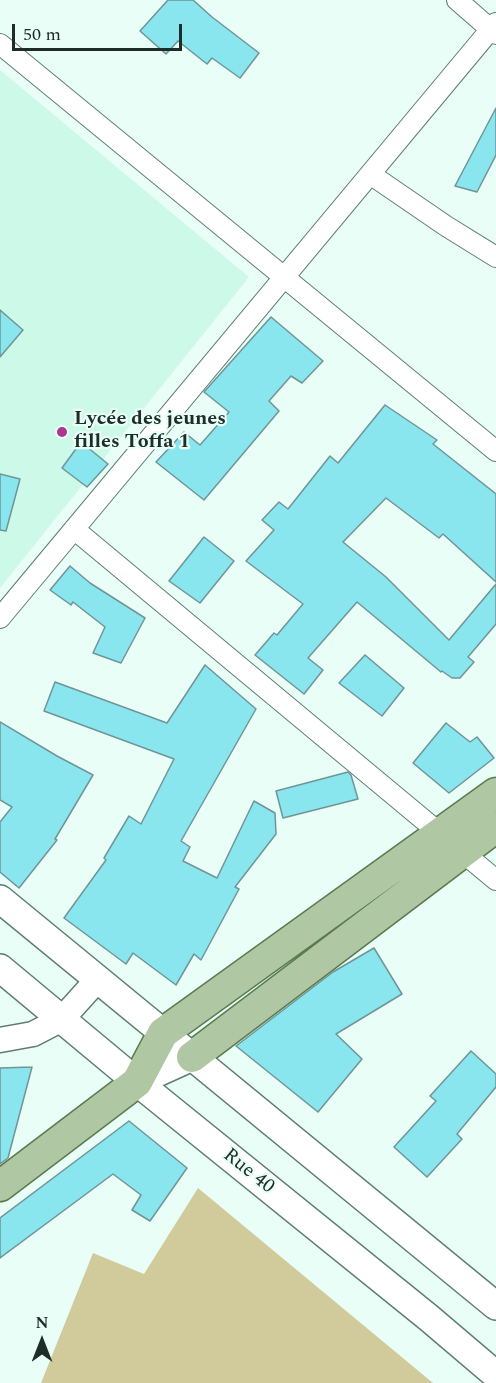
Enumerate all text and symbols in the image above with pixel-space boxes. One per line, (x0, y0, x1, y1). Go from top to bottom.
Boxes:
scale bar (15, 12, 184, 50)
text: 50 m (23, 21, 61, 48)
place label: Lycée des jeunes filles Toffa 1 (74, 408, 226, 455)
marker: Lycée des jeunes filles Toffa 1 (55, 425, 69, 439)
street label: Rue 40 (217, 1144, 279, 1200)
north arrow (12, 1311, 72, 1371)
text: N (35, 1311, 49, 1335)

